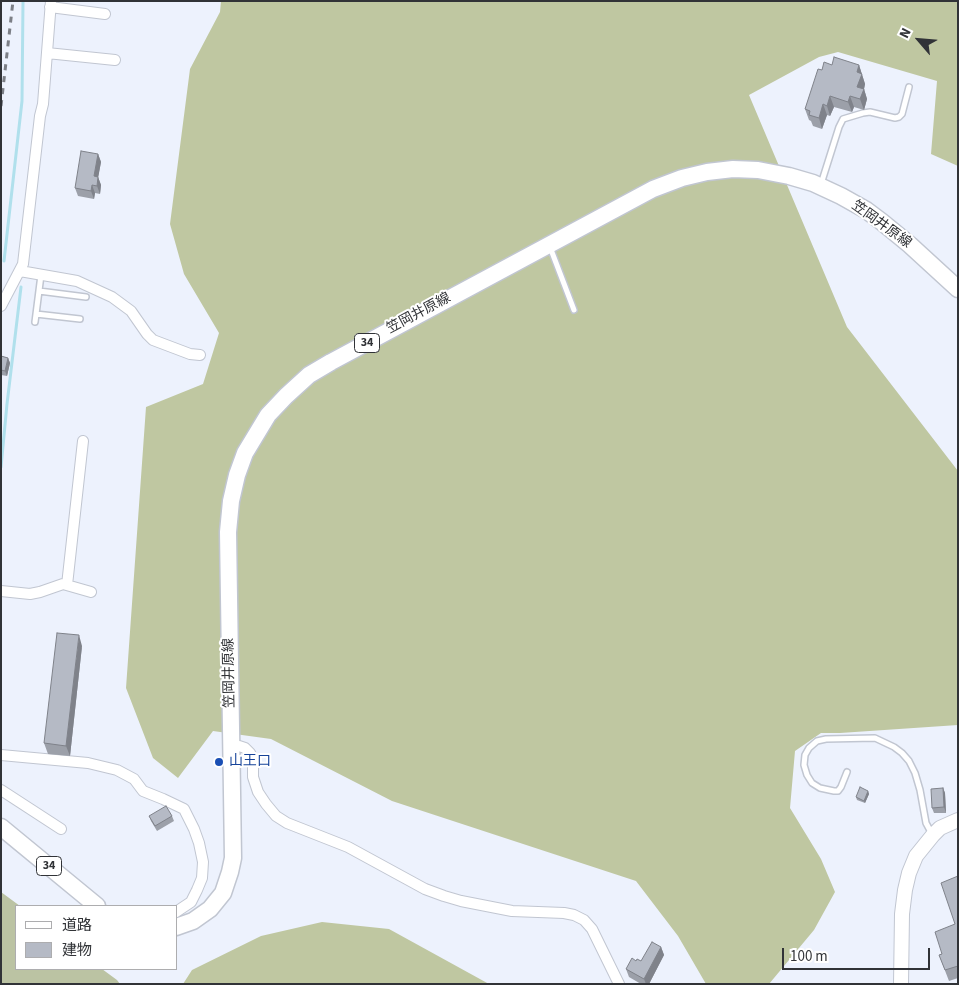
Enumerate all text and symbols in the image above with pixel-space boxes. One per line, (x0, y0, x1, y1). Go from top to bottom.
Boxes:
north arrow (894, 15, 944, 65)
text: N (895, 25, 917, 42)
street label: 笠岡井原線 (848, 198, 914, 252)
street label: 笠岡井原線 (384, 290, 454, 338)
road number: 34 (354, 333, 380, 352)
street label: 笠岡井原線 (221, 638, 239, 708)
place label: 山王口 (229, 754, 271, 770)
marker: 山王口 (213, 756, 225, 768)
road number: 34 (36, 856, 62, 876)
legend (15, 905, 178, 970)
text: 道路 (62, 915, 92, 936)
scale bar (784, 938, 932, 970)
text: 建物 (62, 940, 92, 961)
text: 100 m (790, 946, 828, 967)

